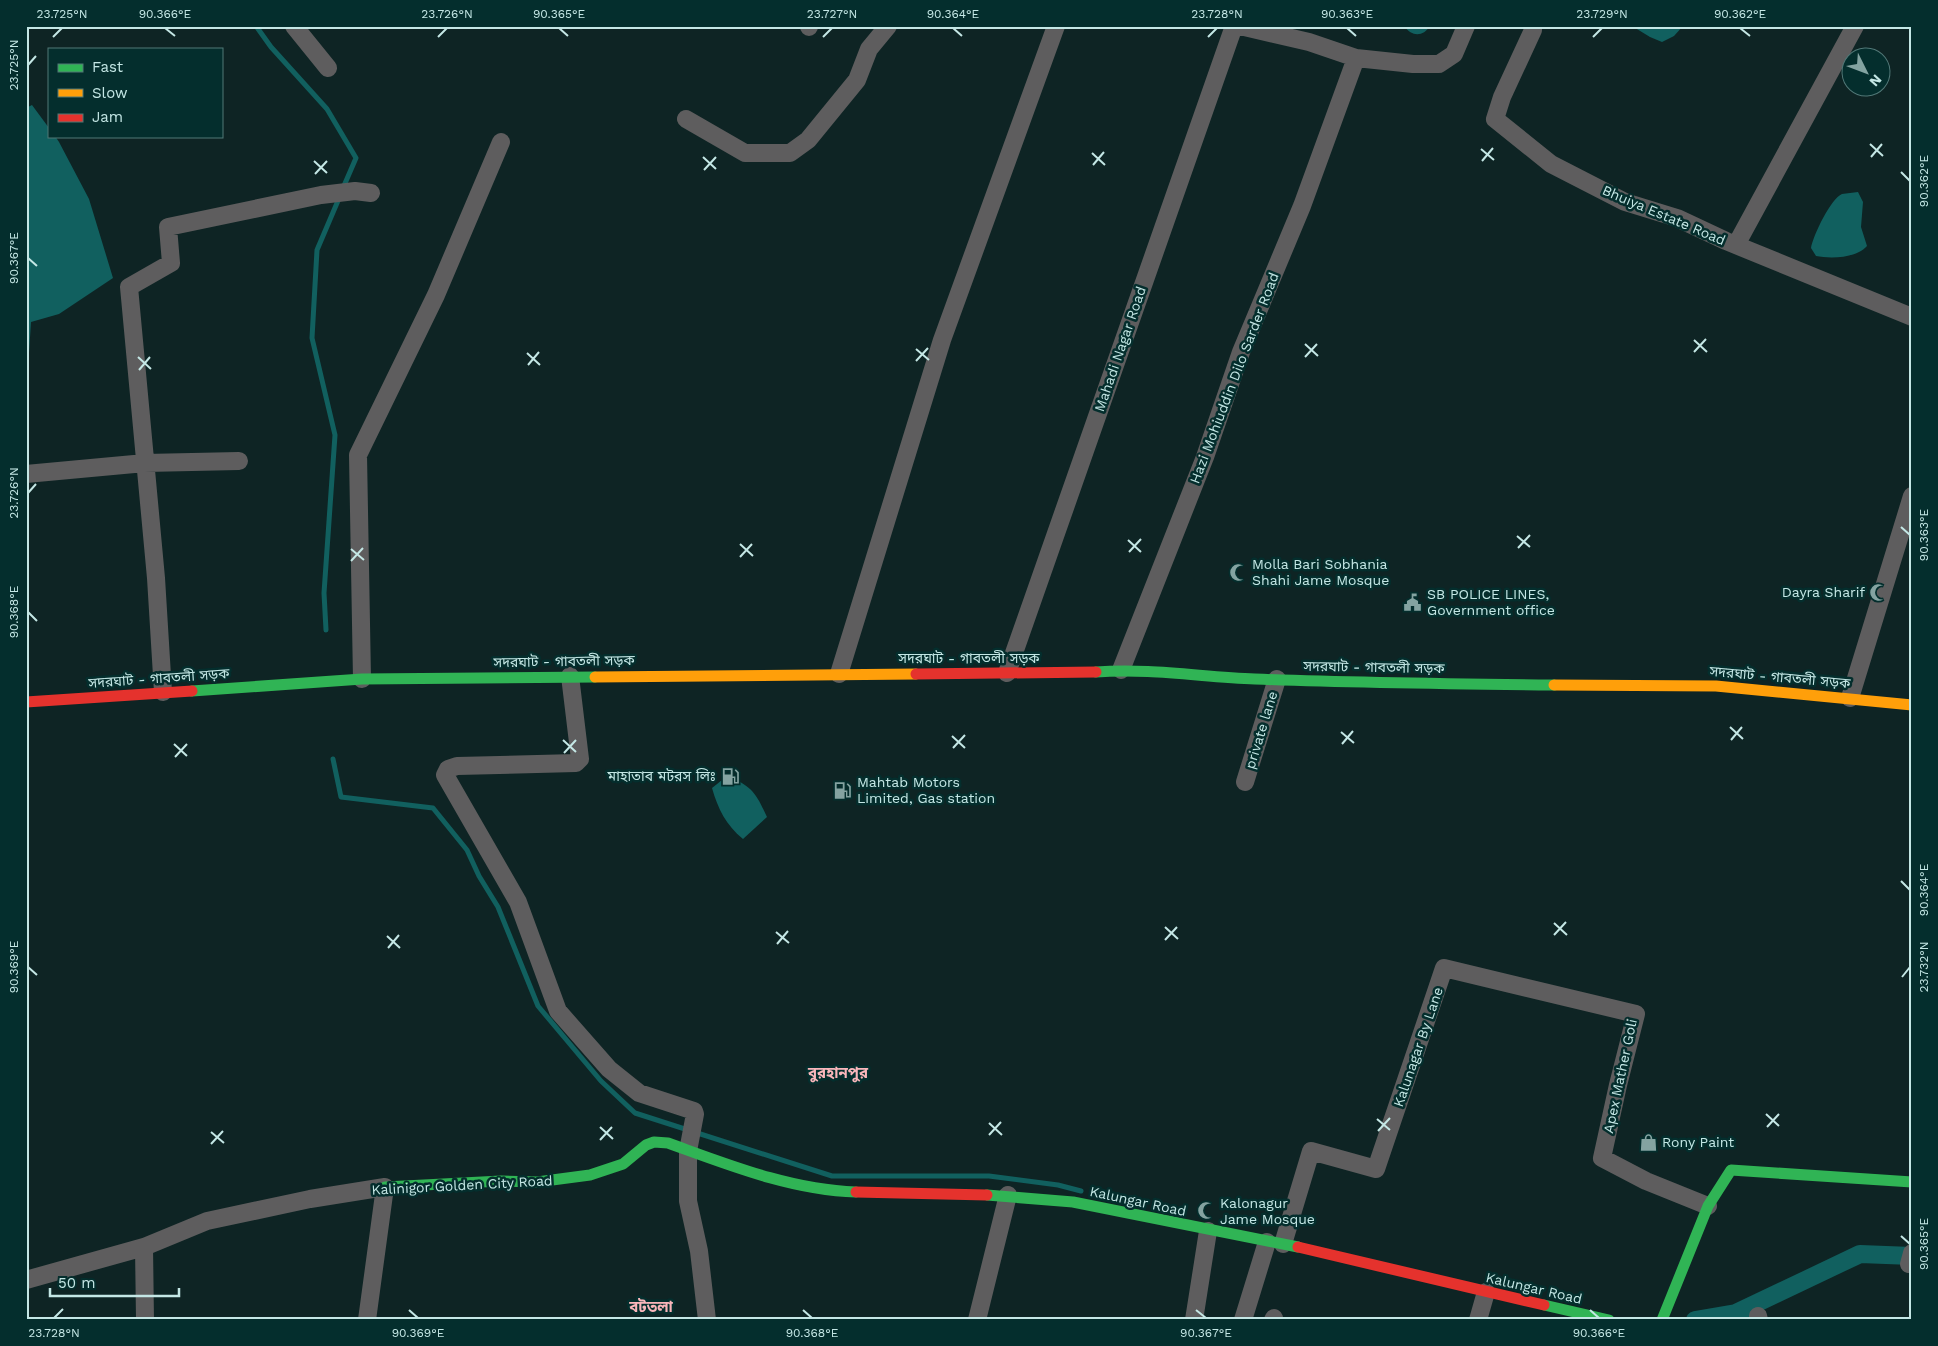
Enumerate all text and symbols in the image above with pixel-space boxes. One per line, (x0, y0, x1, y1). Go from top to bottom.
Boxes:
text: 23.725°N (36, 7, 88, 21)
text: 90.366°E (139, 7, 192, 21)
text: 23.726°N (421, 7, 473, 21)
text: 90.365°E (533, 7, 585, 21)
text: 23.727°N (807, 7, 857, 21)
text: 90.364°E (927, 7, 980, 21)
text: 23.728°N (1191, 7, 1243, 21)
text: 90.363°E (1321, 7, 1373, 21)
text: 23.729°N (1576, 7, 1628, 21)
text: 90.362°E (1714, 7, 1766, 21)
text: 23.725°N (7, 39, 21, 91)
legend (48, 48, 222, 138)
north arrow (1840, 48, 1890, 98)
text: Fast (92, 58, 124, 76)
text: N (1866, 71, 1885, 90)
text: Slow (92, 84, 128, 102)
text: Jam (92, 108, 123, 126)
text: 90.362°E (1917, 155, 1931, 207)
street label: Bhuiya Estate Road (1600, 182, 1728, 248)
text: 90.367°E (7, 232, 21, 284)
street label: Hazi Mohiuddin Dilo Sarder Road (1186, 270, 1282, 486)
street label: Mahadi Nagar Road (1091, 284, 1149, 414)
text: 23.726°N (7, 467, 21, 519)
text: 90.363°E (1917, 509, 1931, 561)
place label: Molla Bari Sobhania Shahi Jame Mosque (1252, 556, 1389, 588)
mosque icon: Molla Bari Sobhania Shahi Jame Mosque (1228, 562, 1248, 582)
mosque icon: Dayra Sharif (1869, 582, 1889, 602)
place label: Dayra Sharif (1782, 584, 1865, 600)
text: 90.368°E (7, 585, 21, 638)
place label: SB POLICE LINES, Government office (1427, 586, 1555, 618)
public building icon: SB POLICE LINES, Government office (1403, 592, 1423, 612)
street label: সদরঘাট - গাবতলী সড়ক (897, 650, 1040, 666)
street label: সদরঘাট - গাবতলী সড়ক (492, 652, 635, 670)
street label: সদরঘাট - গাবতলী সড়ক (1302, 658, 1445, 676)
street label: সদরঘাট - গাবতলী সড়ক (1708, 663, 1852, 691)
street label: সদরঘাট - গাবতলী সড়ক (87, 665, 231, 691)
street label: private lane (1242, 689, 1280, 771)
fuel station icon: মাহাতাব মটরস লিঃ (720, 766, 740, 786)
place label: মাহাতাব মটরস লিঃ (607, 768, 716, 784)
place label: Mahtab Motors Limited, Gas station (857, 774, 995, 806)
fuel station icon: Mahtab Motors Limited, Gas station (833, 780, 853, 800)
text: 90.364°E (1917, 863, 1931, 916)
text: 90.369°E (7, 940, 21, 993)
text: 23.732°N (1917, 941, 1931, 993)
street label: Kalunagar By Lane (1390, 985, 1446, 1109)
street label: Apex Mather Goli (1600, 1017, 1640, 1135)
district label: বুরহানপুর (807, 1064, 869, 1083)
shop icon: Rony Paint (1638, 1132, 1658, 1152)
place label: Rony Paint (1662, 1134, 1734, 1150)
street label: Kalinigor Golden City Road (371, 1172, 553, 1198)
street label: Kalungar Road (1088, 1183, 1188, 1219)
place label: Kalonagur Jame Mosque (1220, 1195, 1315, 1227)
mosque icon: Kalonagur Jame Mosque (1196, 1201, 1216, 1221)
text: 90.365°E (1917, 1218, 1931, 1270)
scale bar (50, 1266, 179, 1298)
street label: Kalungar Road (1484, 1269, 1584, 1307)
text: 50 m (58, 1274, 95, 1292)
district label: বটতলা (628, 1298, 674, 1316)
text: 23.728°N (28, 1326, 80, 1340)
text: 90.369°E (392, 1326, 445, 1340)
text: 90.368°E (786, 1326, 839, 1340)
text: 90.367°E (1180, 1326, 1232, 1340)
text: 90.366°E (1573, 1326, 1626, 1340)

